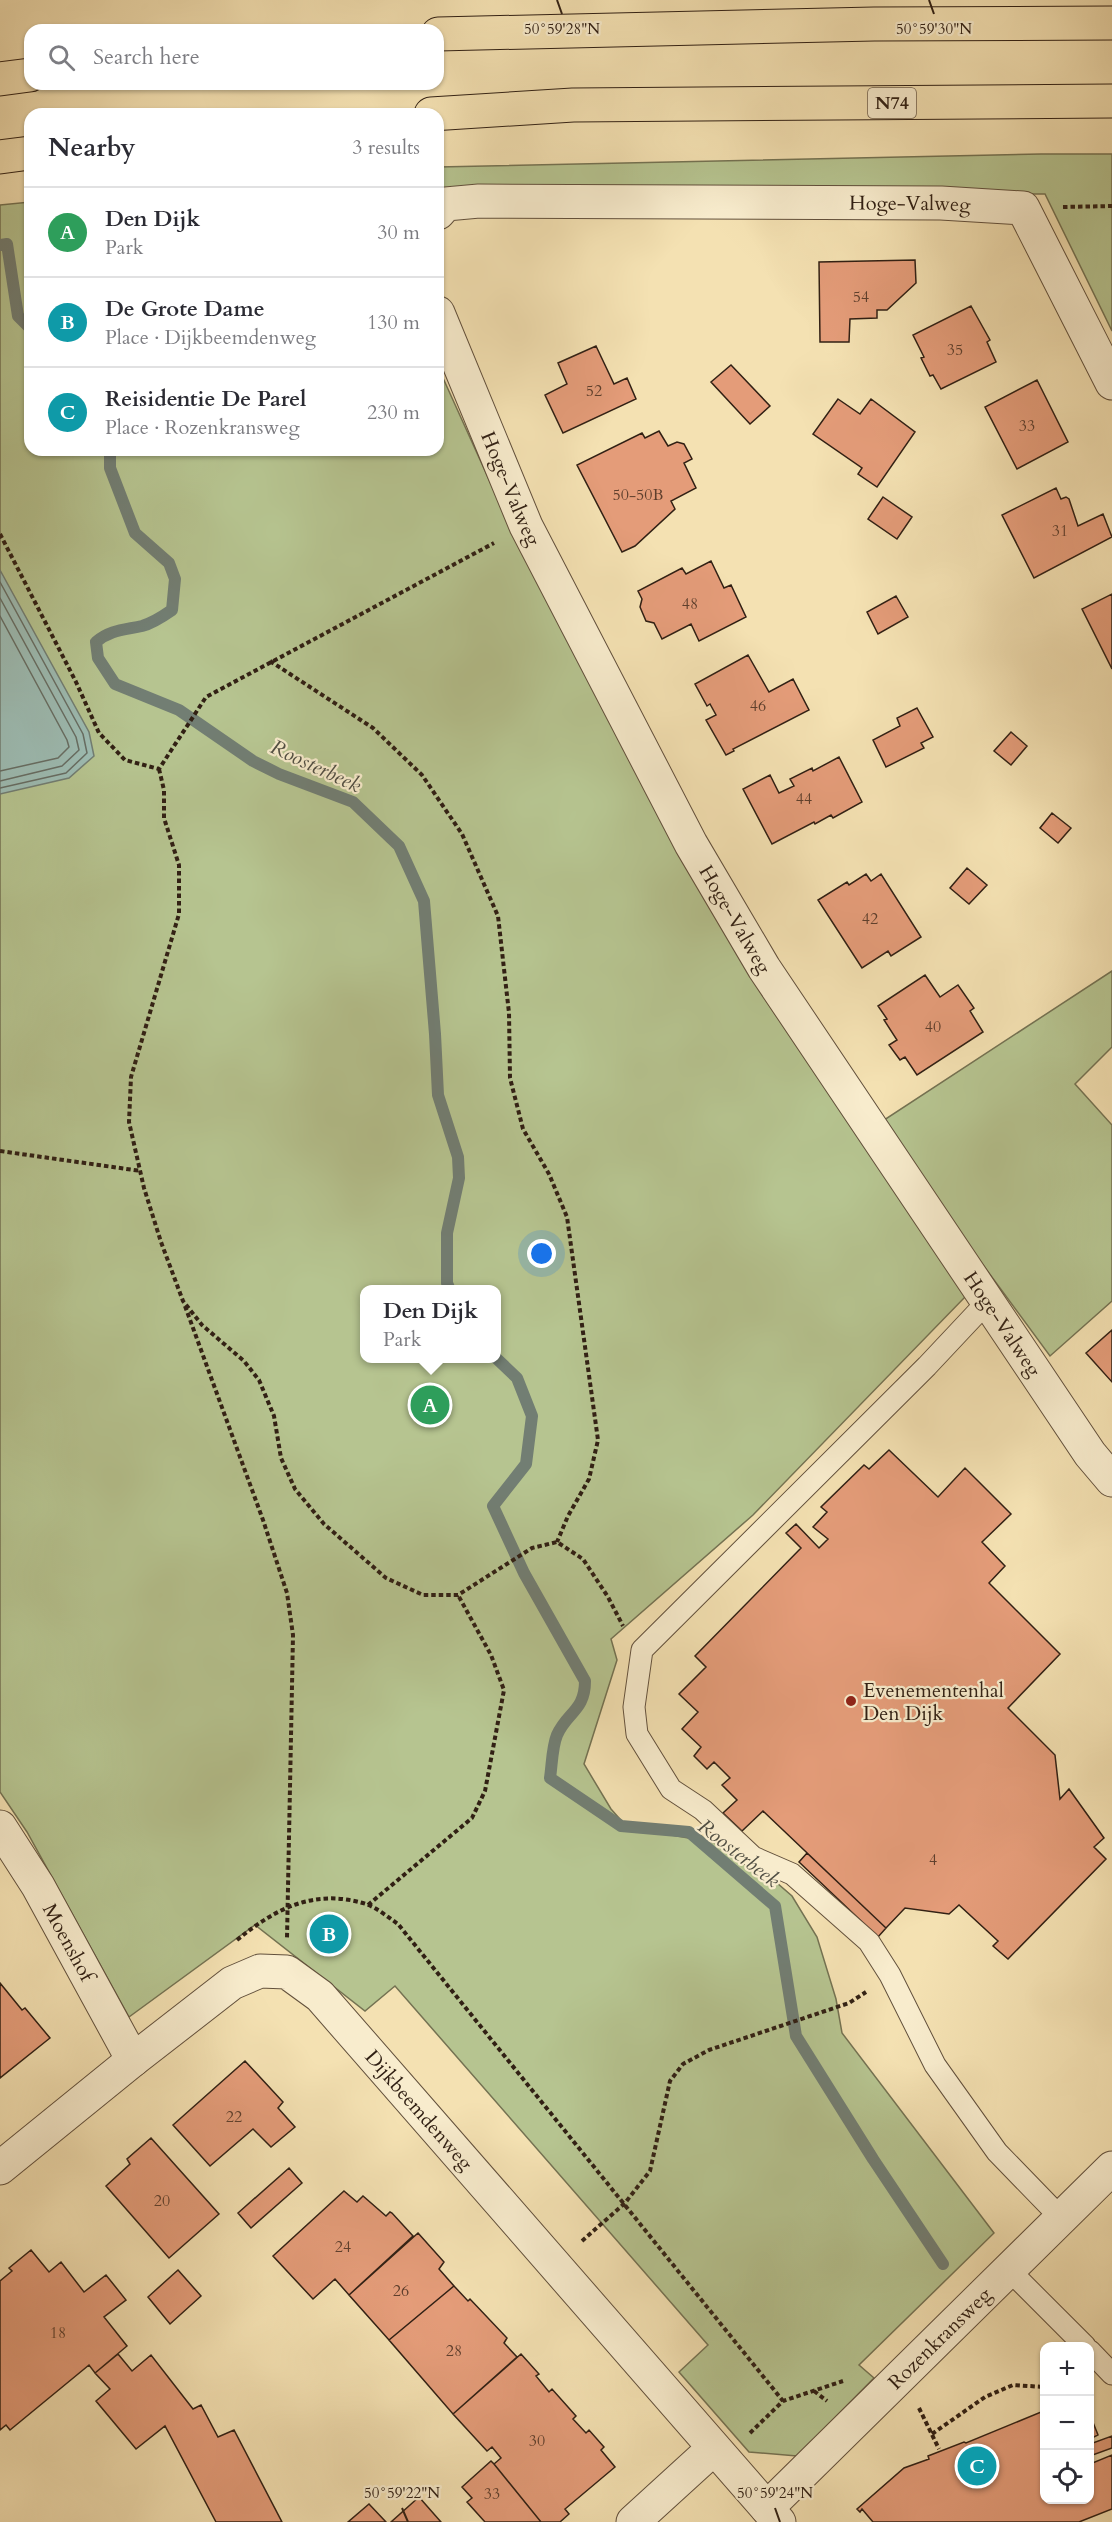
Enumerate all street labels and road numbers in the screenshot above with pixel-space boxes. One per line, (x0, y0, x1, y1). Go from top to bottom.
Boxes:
road number: N74 (868, 88, 916, 118)
street label: Hoge-Valweg (849, 190, 972, 219)
street label: Hoge-Valweg (474, 427, 547, 551)
street label: Hoge-Valweg (692, 860, 778, 979)
street label: Hoge-Valweg (957, 1266, 1048, 1383)
street label: Moenshof (36, 1899, 102, 1988)
street label: Dijkbeemdenweg (359, 2044, 479, 2177)
street label: Rozenkransweg (882, 2281, 998, 2396)

